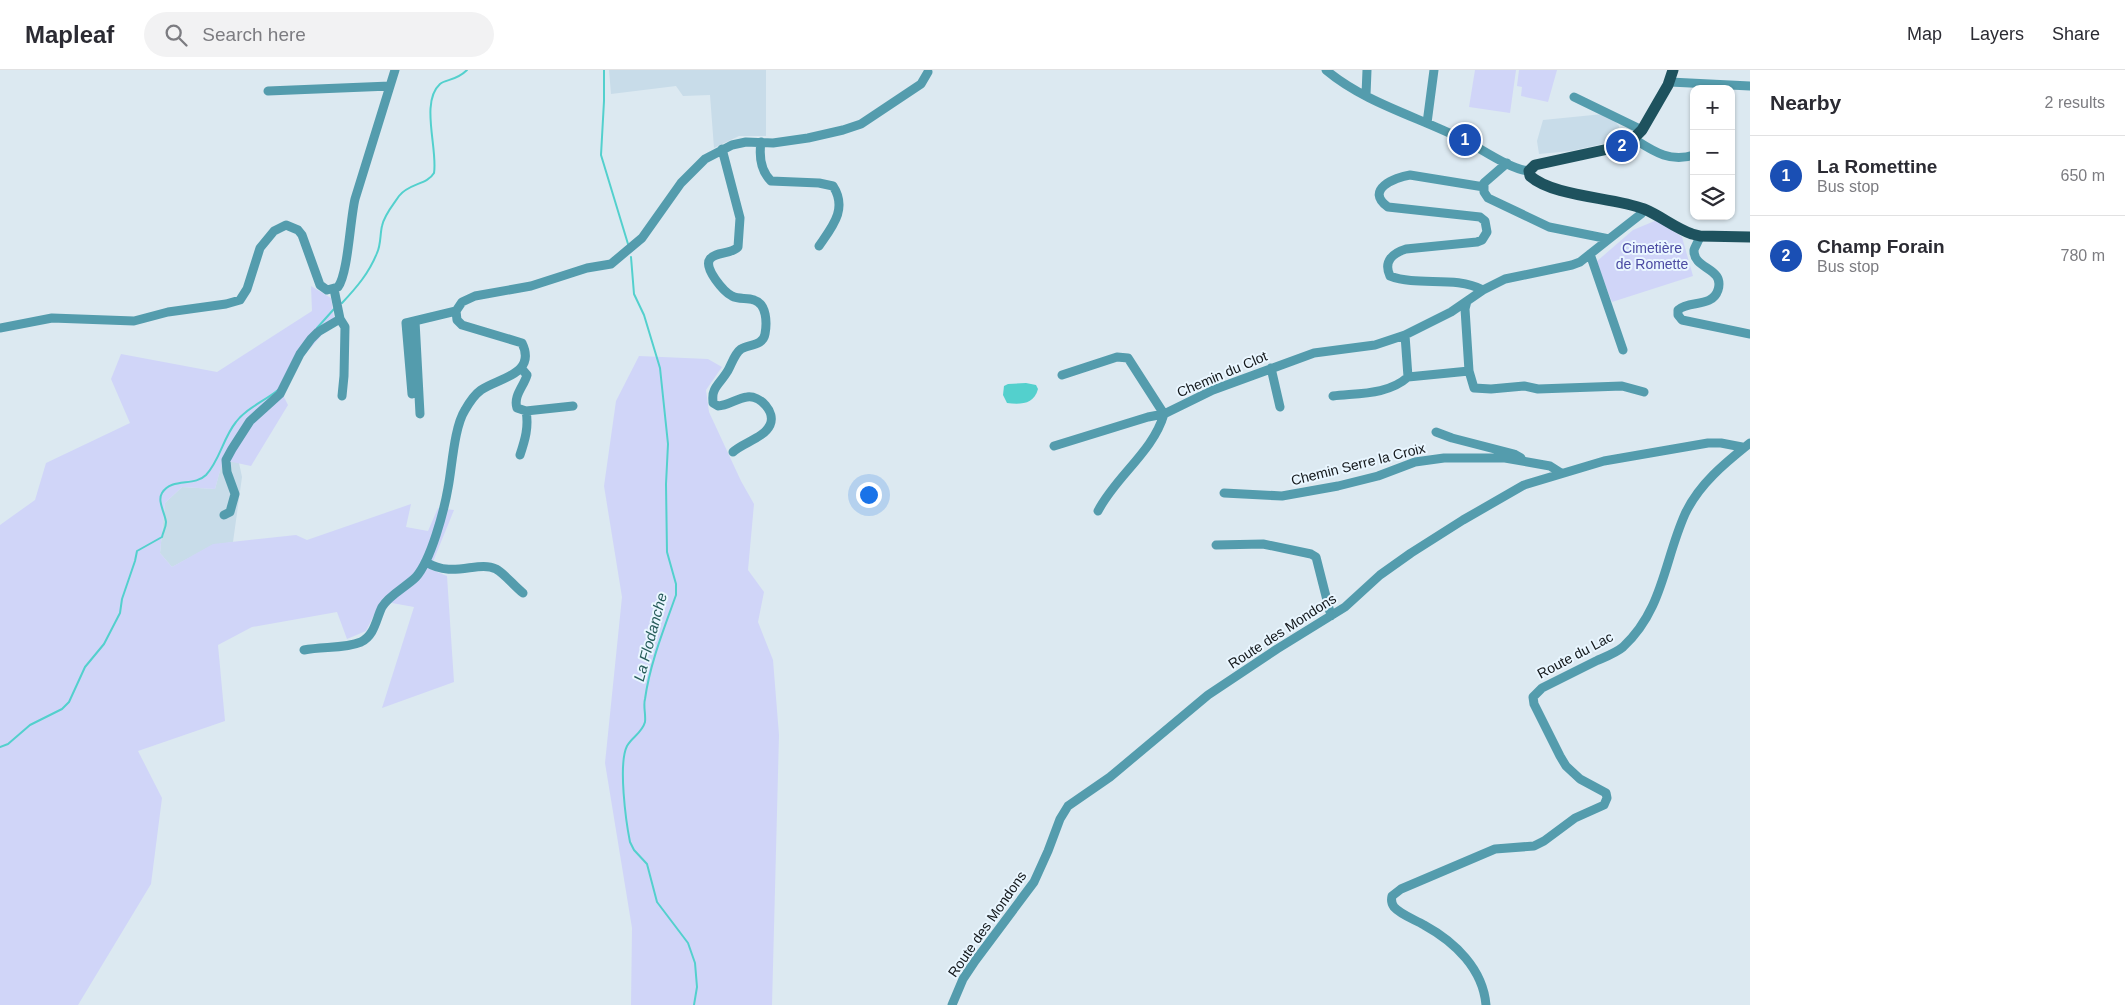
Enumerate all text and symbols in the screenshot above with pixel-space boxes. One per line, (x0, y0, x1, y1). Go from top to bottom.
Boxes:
search box (144, 12, 494, 57)
text: Mapleaf (25, 21, 114, 48)
icon: search (162, 21, 190, 49)
text: Search here (202, 24, 306, 45)
text: Map (1907, 24, 1942, 44)
text: Layers (1970, 24, 2024, 44)
text: Share (2052, 24, 2100, 44)
map controls (1690, 85, 1735, 220)
button: + (1690, 85, 1735, 130)
text: Nearby (1770, 91, 1841, 114)
text: 2 results (2045, 94, 2105, 111)
pin: 1 (1449, 121, 1481, 159)
pin: 2 (1606, 127, 1638, 165)
button: − (1690, 130, 1735, 175)
text: La Romettine (1817, 156, 1937, 177)
text: 1 (1782, 167, 1790, 184)
text: 650 m (2061, 167, 2105, 184)
button: layers (1690, 175, 1735, 220)
text: Bus stop (1817, 178, 1879, 195)
text: Champ Forain (1817, 236, 1945, 257)
park label: Cimetière de Romette (1616, 240, 1688, 272)
text: 2 (1782, 247, 1790, 264)
text: 780 m (2061, 247, 2105, 264)
text: Bus stop (1817, 258, 1879, 275)
street label: Chemin du Clot (1174, 348, 1270, 400)
street label: Chemin Serre la Croix (1289, 440, 1427, 488)
your location (856, 482, 882, 508)
street label: Route des Mondons (1225, 590, 1339, 672)
water label: La Flodanche (630, 591, 670, 683)
street label: Route du Lac (1534, 628, 1616, 682)
street label: Route des Mondons (945, 868, 1029, 980)

